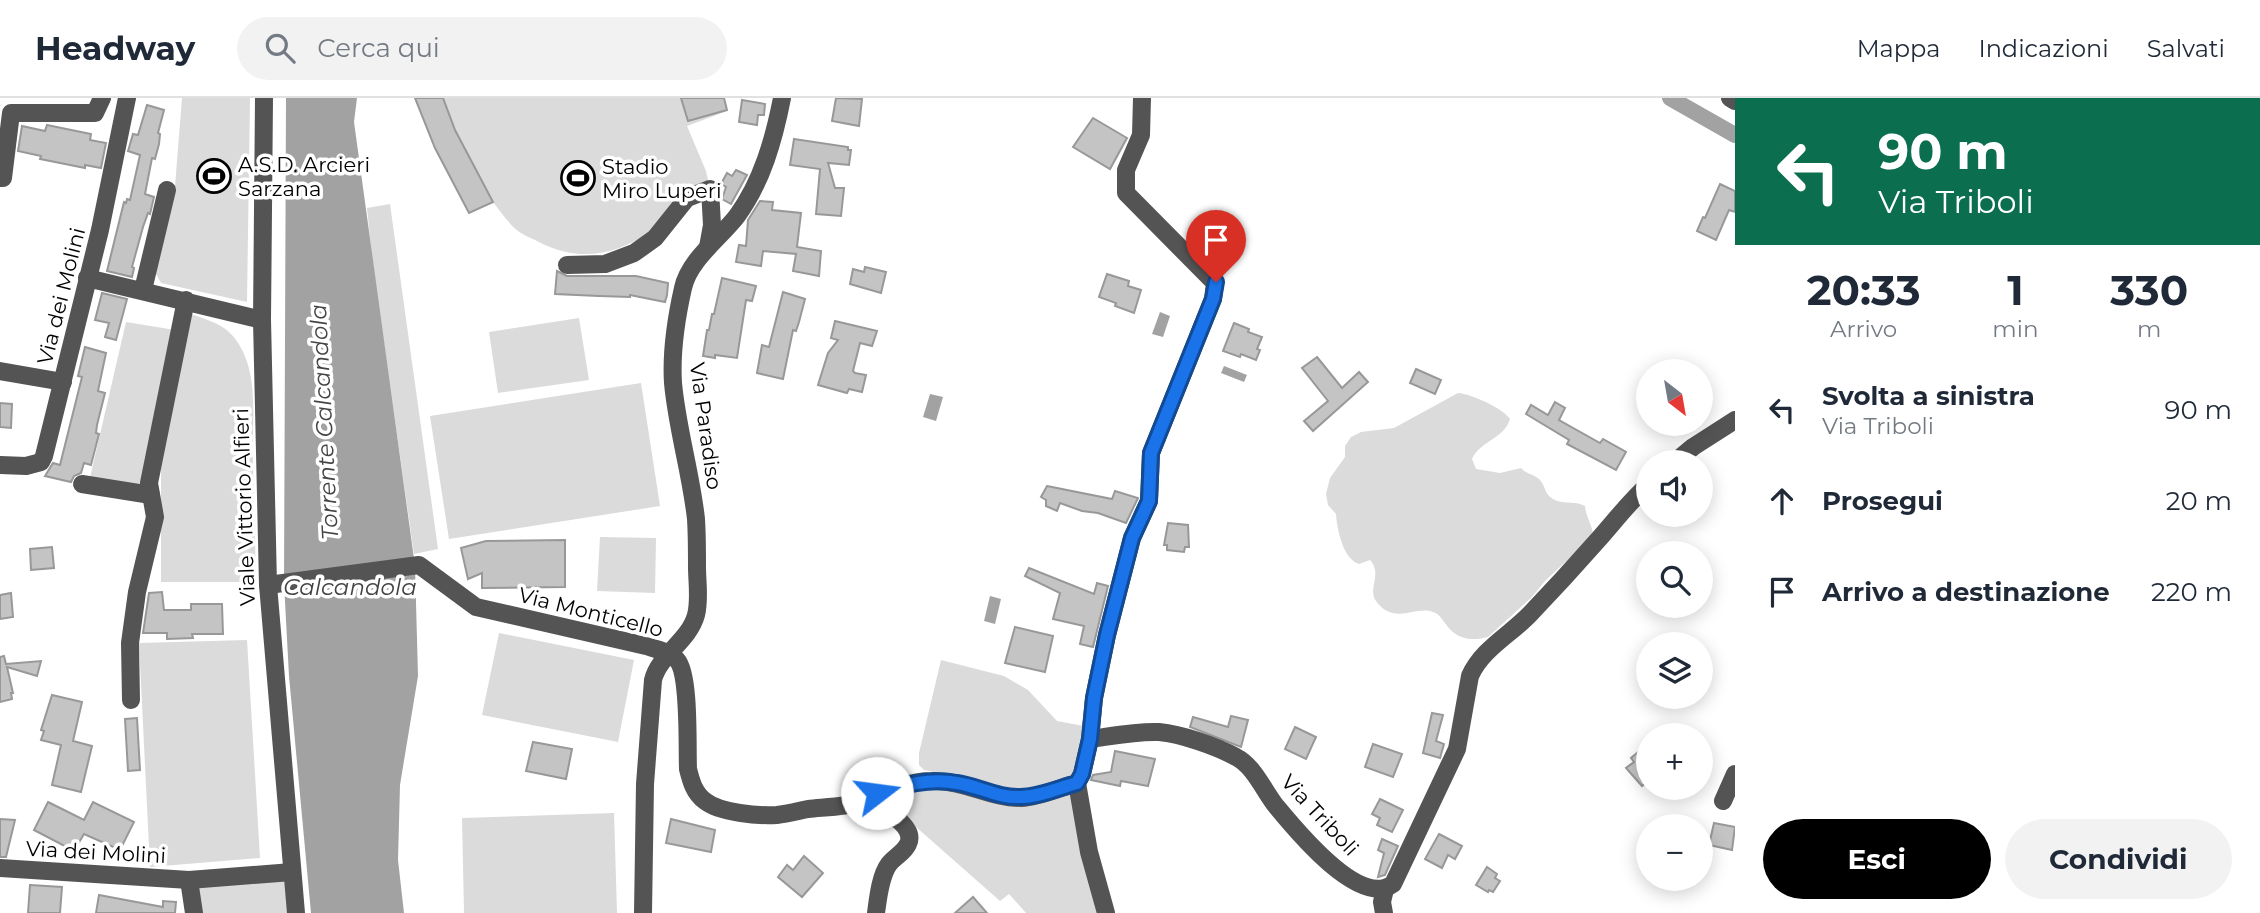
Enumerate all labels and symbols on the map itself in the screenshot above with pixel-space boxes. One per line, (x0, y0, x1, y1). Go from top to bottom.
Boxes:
place label: A.S.D. Arcieri Sarzana (238, 152, 370, 201)
place label: Stadio Miro Luperi (602, 154, 722, 203)
sports icon: A.S.D. Arcieri Sarzana (195, 157, 233, 195)
sports icon: Stadio Miro Luperi (559, 159, 597, 197)
pin (1186, 210, 1246, 282)
street label: Via dei Molini (32, 225, 90, 367)
water label: Torrente Calcandola (304, 303, 344, 541)
north arrow (1636, 359, 1713, 436)
street label: Via Paradiso (685, 361, 727, 491)
street label: Viale Vittorio Alfieri (228, 408, 260, 606)
water label: Calcandola (283, 573, 417, 601)
street label: Via Monticello (516, 582, 666, 642)
position arrow (840, 756, 914, 830)
street label: Via Triboli (1276, 769, 1364, 861)
street label: Via dei Molini (25, 836, 167, 868)

